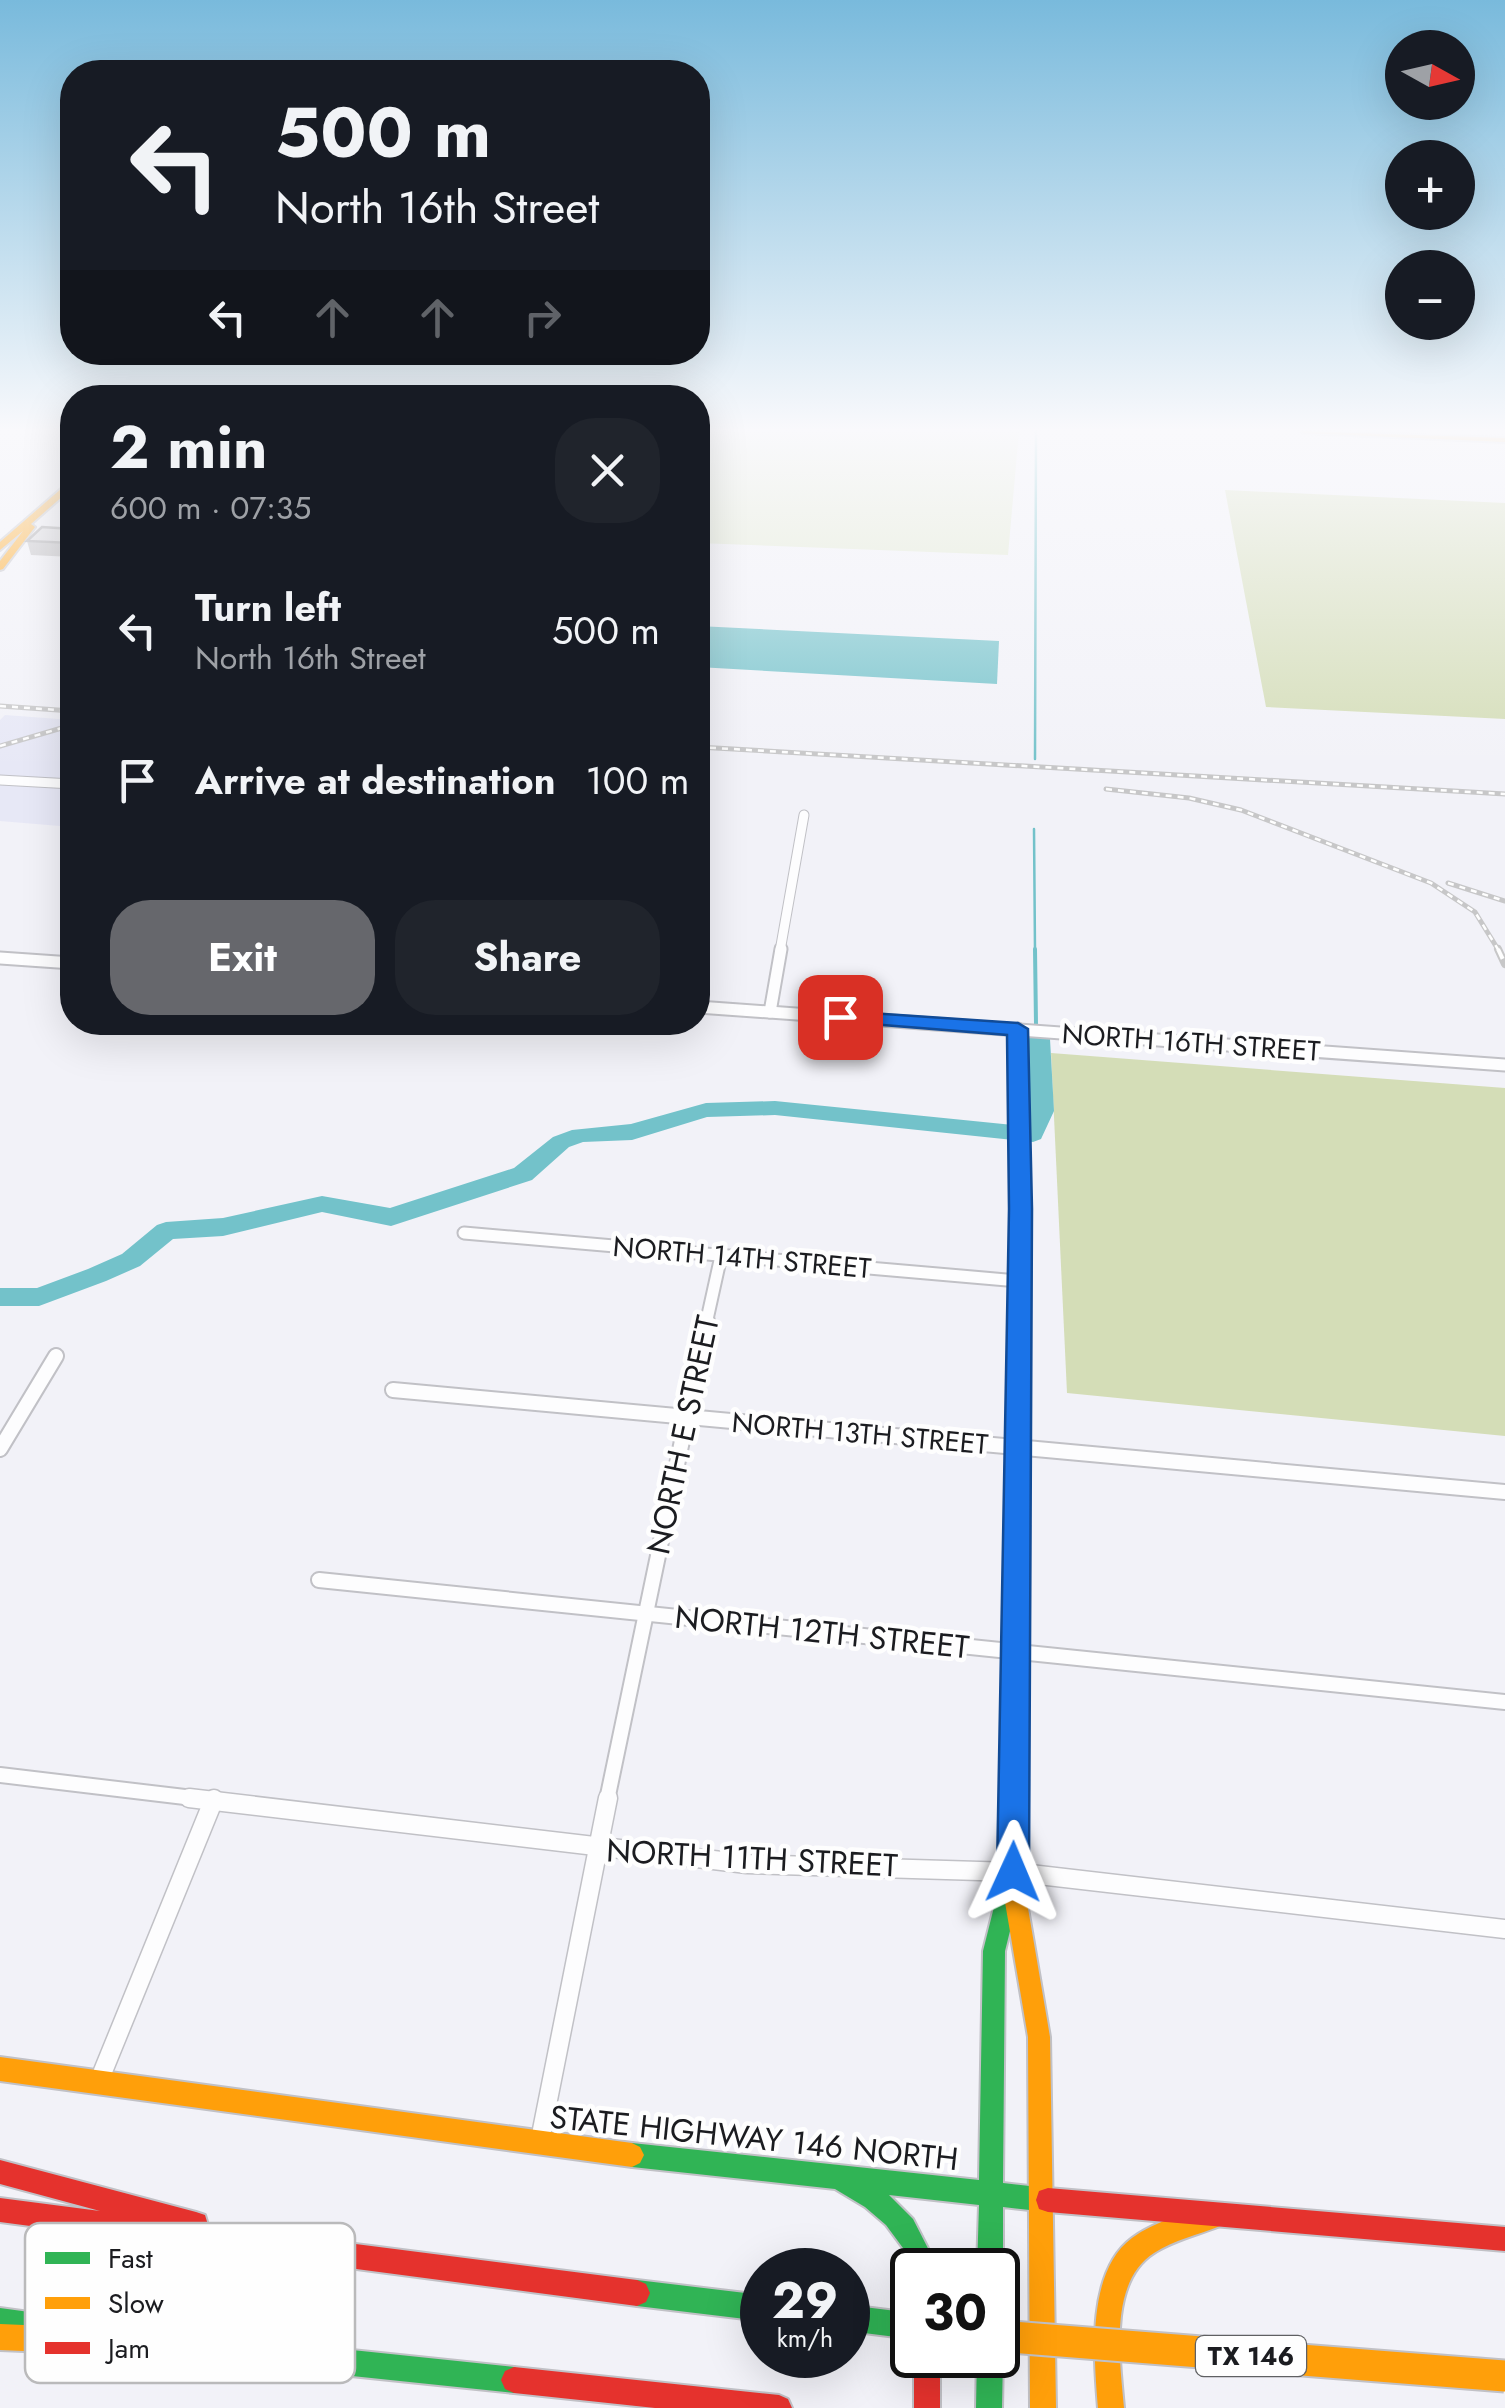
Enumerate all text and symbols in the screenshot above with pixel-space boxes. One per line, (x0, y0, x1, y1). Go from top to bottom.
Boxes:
north arrow (1385, 30, 1475, 120)
map controls (1385, 30, 1475, 340)
text: 500 m (275, 82, 491, 183)
icon: left (110, 100, 240, 230)
button: + (1385, 140, 1475, 230)
text: North 16th Street (275, 175, 599, 240)
button: − (1385, 250, 1475, 340)
icon: left (200, 290, 255, 345)
icon: ahead (305, 290, 360, 345)
icon: ahead (410, 290, 465, 345)
icon: right (515, 290, 570, 345)
text: 2 min (110, 404, 268, 491)
button: close (555, 418, 660, 523)
text: 600 m · 07:35 (110, 485, 311, 531)
text: Turn left (195, 580, 341, 635)
icon: left (110, 603, 165, 658)
text: 500 m (552, 603, 660, 658)
text: North 16th Street (195, 635, 426, 681)
icon: arrive (110, 753, 165, 808)
text: Arrive at destination (195, 753, 556, 808)
text: 100 m (586, 753, 689, 808)
button: Exit (110, 900, 375, 1015)
button: Share (395, 900, 660, 1015)
pin (798, 975, 883, 1060)
icon: arrive (813, 990, 868, 1045)
street label: NORTH 16TH STREET (1060, 1013, 1322, 1072)
street label: NORTH 14TH STREET (611, 1226, 873, 1289)
street label: NORTH E STREET (635, 1311, 731, 1559)
street label: NORTH 13TH STREET (730, 1402, 990, 1465)
street label: NORTH 12TH STREET (673, 1594, 972, 1670)
position arrow (961, 1820, 1065, 1924)
street label: NORTH 11TH STREET (605, 1827, 899, 1889)
street label: STATE HIGHWAY 146 NORTH (548, 2094, 960, 2182)
legend (25, 2223, 355, 2383)
text: Fast (108, 2238, 153, 2279)
speed limit sign: 30 (890, 2248, 1020, 2378)
text: 29 (772, 2264, 838, 2337)
text: Slow (108, 2283, 164, 2324)
text: km/h (777, 2320, 833, 2356)
text: Jam (104, 2328, 150, 2369)
road number: TX 146 (1196, 2336, 1306, 2376)

